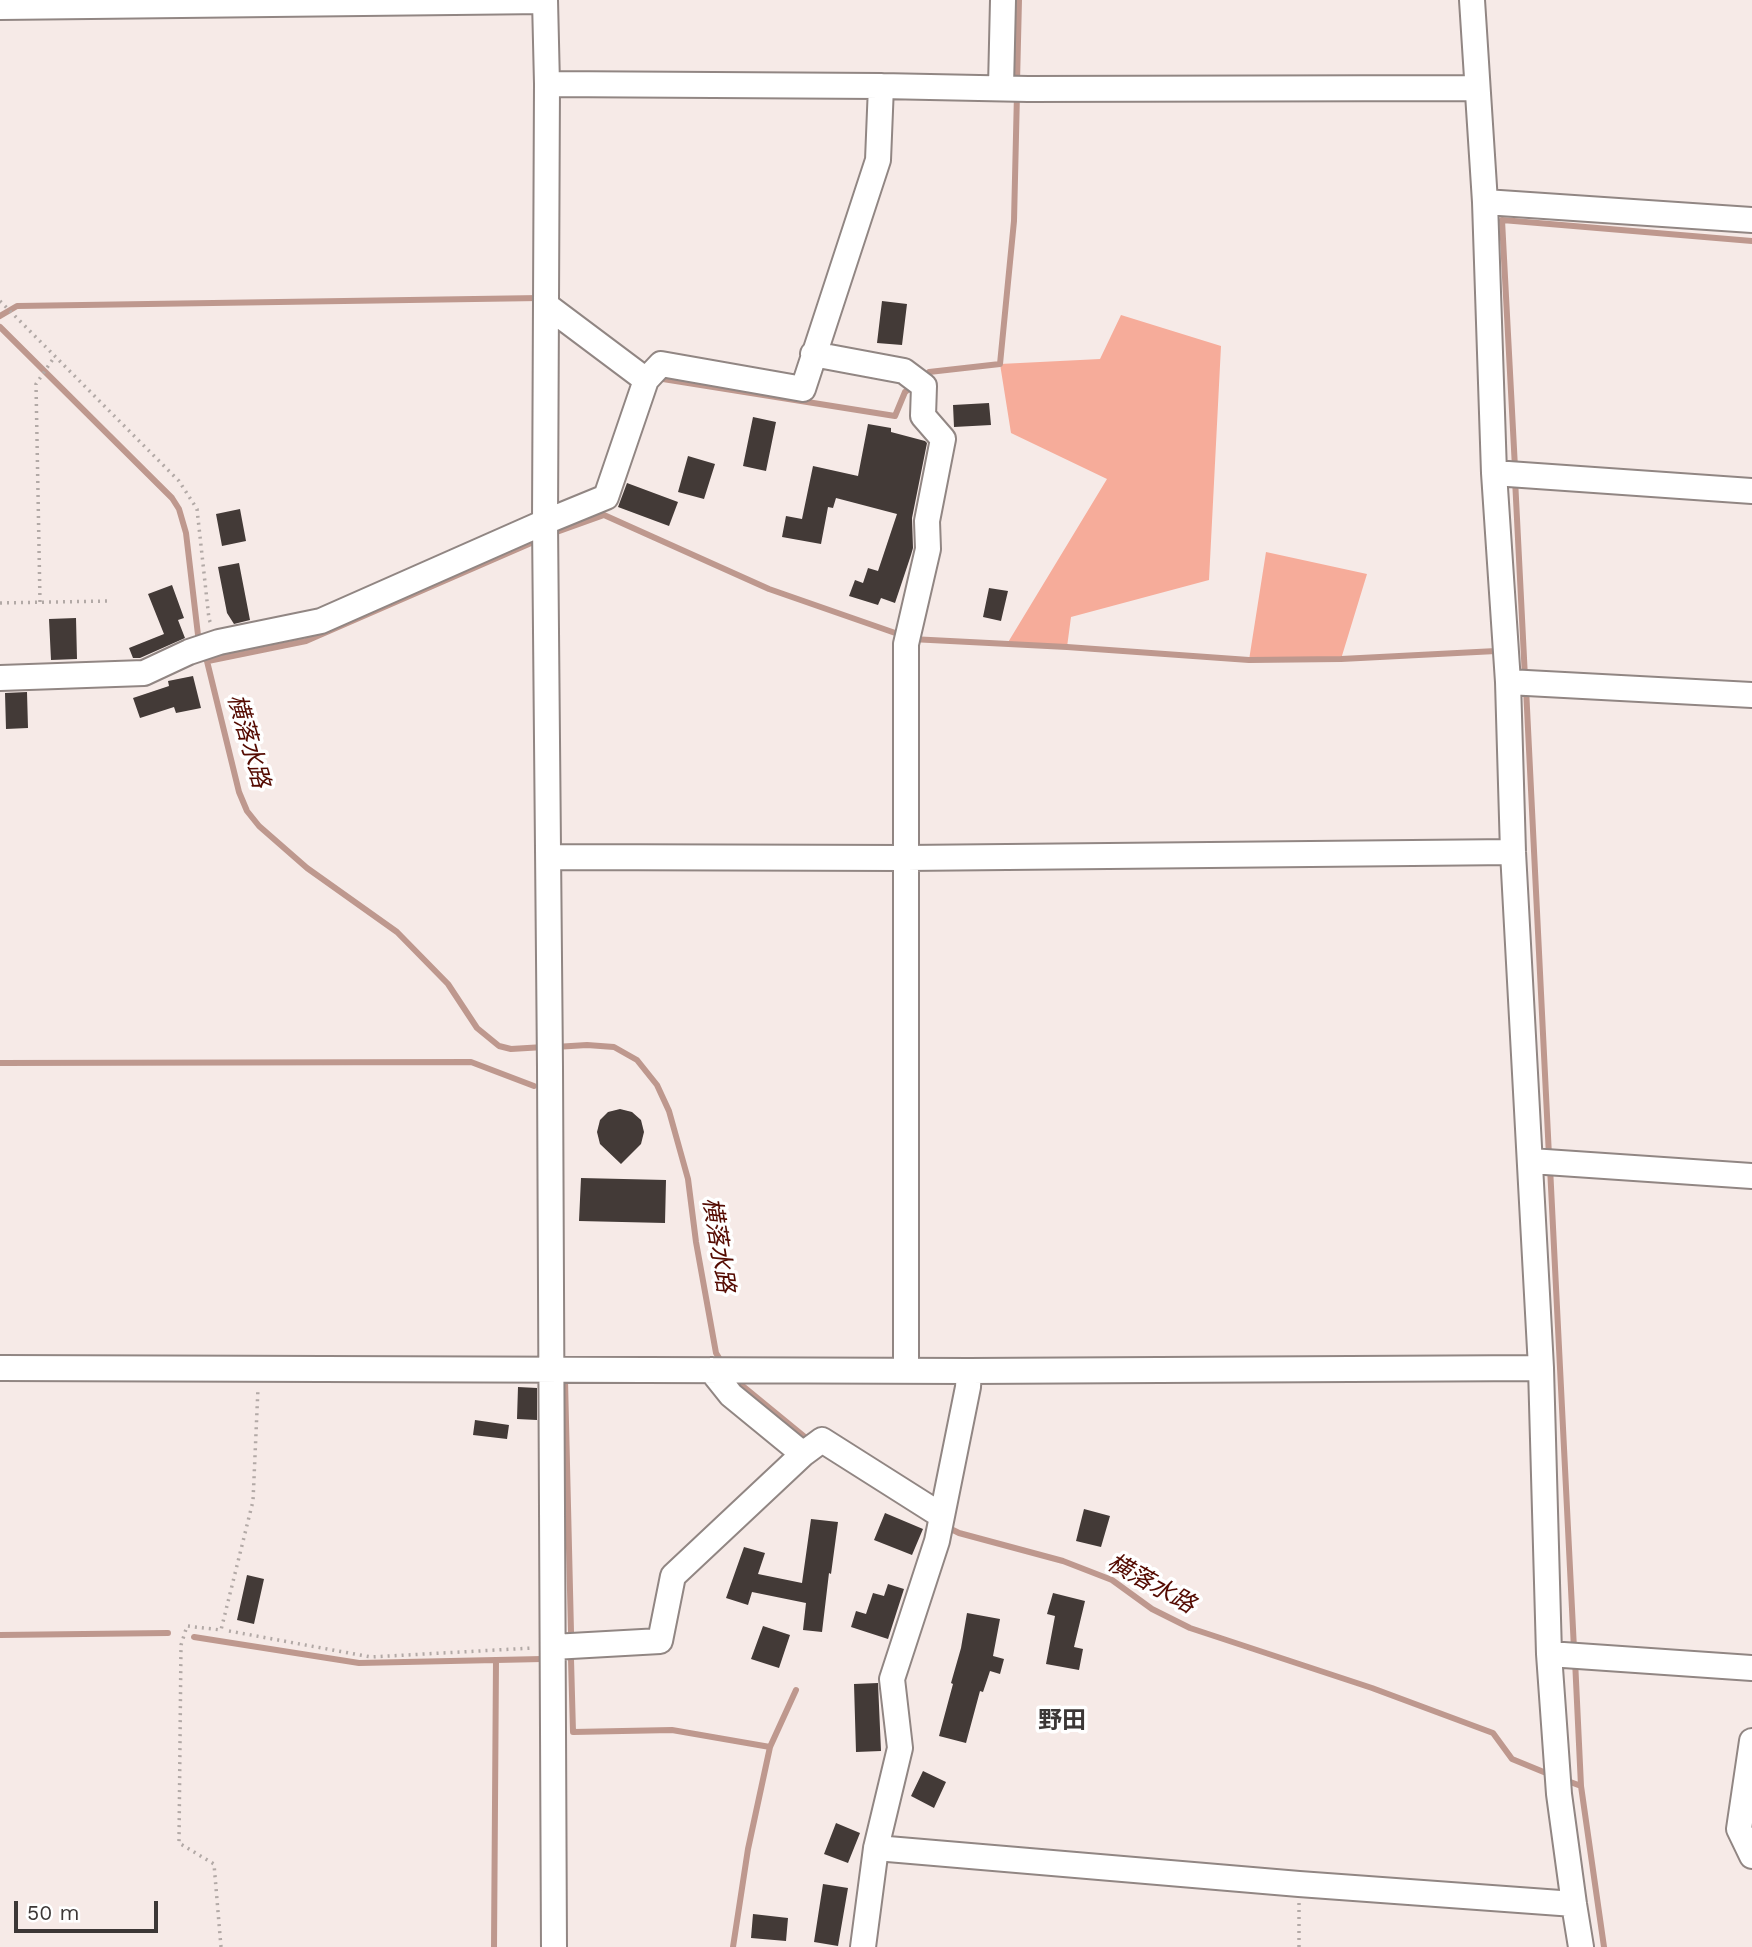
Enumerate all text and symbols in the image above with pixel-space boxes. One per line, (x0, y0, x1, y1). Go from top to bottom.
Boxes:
water label: 横落水路 (221, 691, 275, 791)
water label: 横落水路 (696, 1195, 740, 1295)
water label: 横落水路 (1102, 1548, 1200, 1620)
district label: 野田 (1038, 1707, 1086, 1735)
scale bar (18, 1888, 161, 1932)
text: 50 m (27, 1900, 79, 1925)

